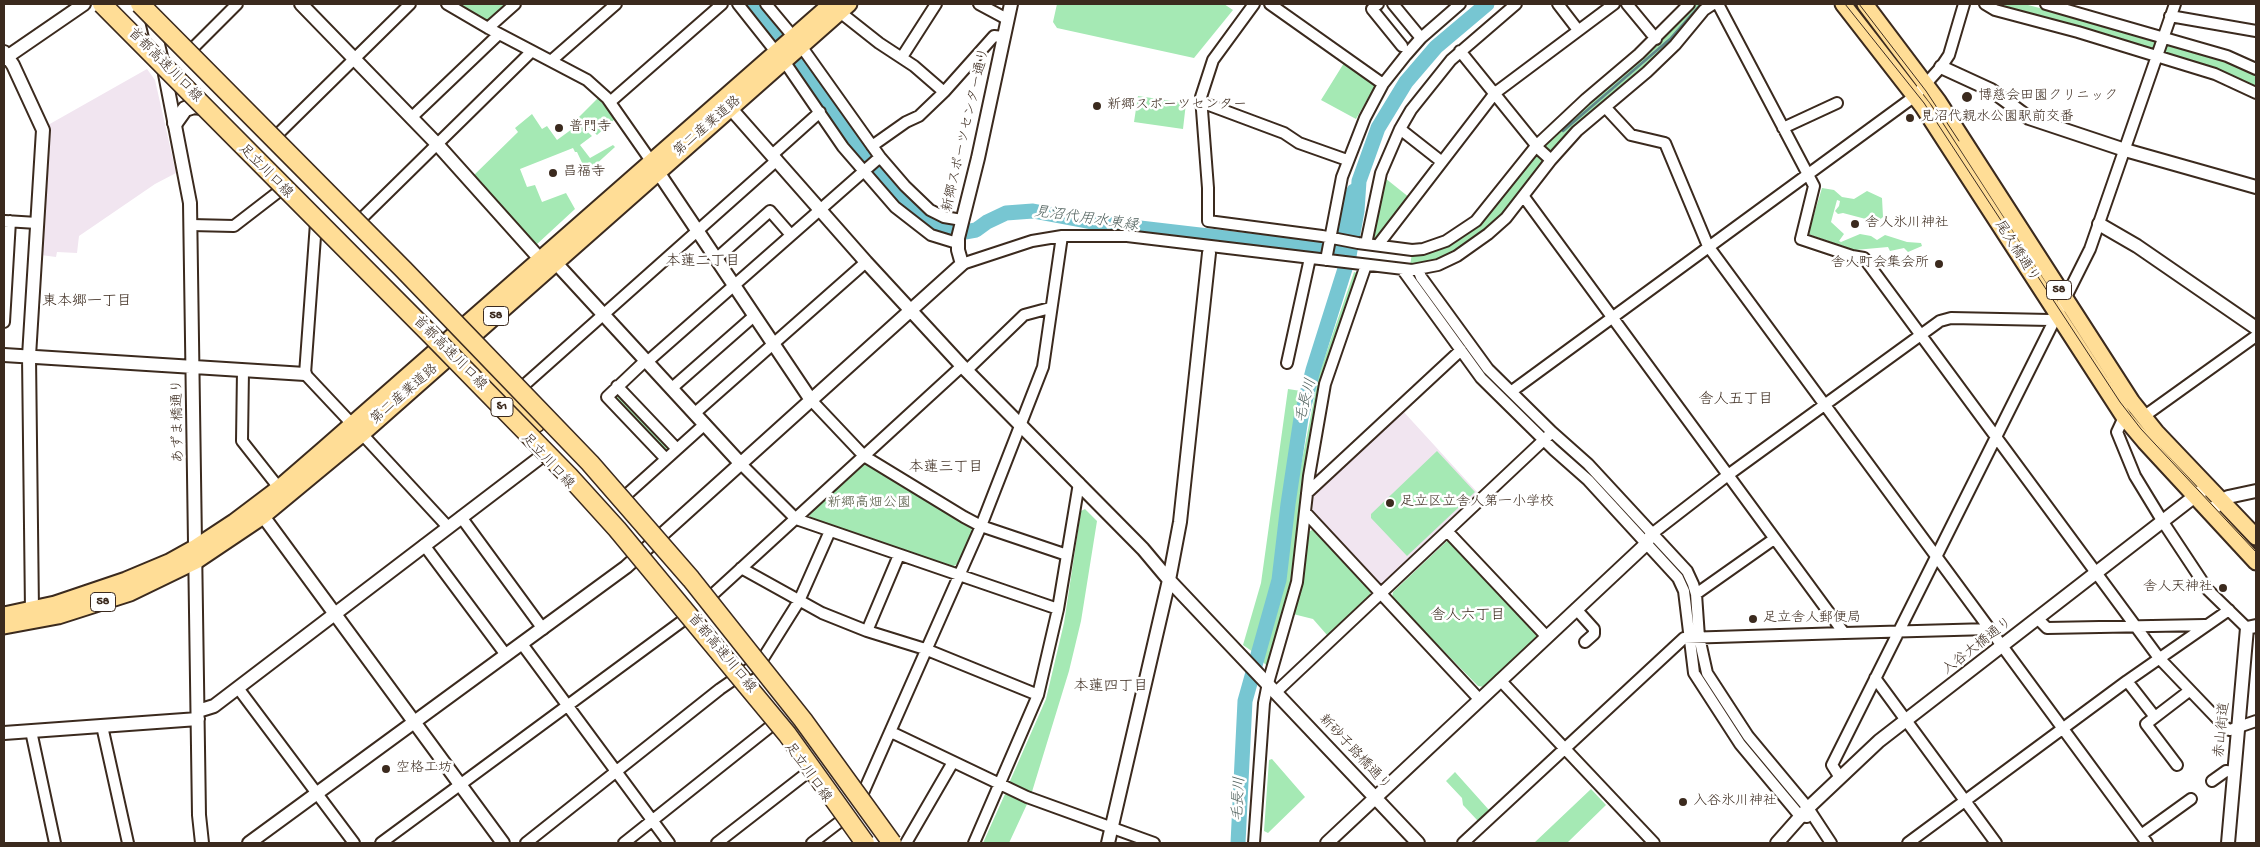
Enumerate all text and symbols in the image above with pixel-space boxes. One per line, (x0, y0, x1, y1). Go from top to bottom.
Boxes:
street label: 首都高速川口線 (123, 25, 205, 107)
street label: 新郷スポーツセンター通り (940, 46, 994, 214)
place label: 博慈会田園クリニック (1978, 89, 2118, 105)
marker: 博慈会田園クリニック (1960, 90, 1974, 104)
street label: 第二産業道路 (671, 93, 745, 161)
place label: 新郷スポーツセンター (1107, 98, 1247, 114)
marker: 新郷スポーツセンター (1091, 100, 1103, 112)
place label: 見沼代親水公園駅前交番 (1920, 110, 2074, 126)
marker: 見沼代親水公園駅前交番 (1904, 112, 1916, 124)
place label: 普門寺 (569, 120, 611, 136)
marker: 普門寺 (553, 122, 565, 134)
street label: 足立川口線 (234, 141, 296, 203)
place label: 昌福寺 (563, 165, 605, 181)
marker: 昌福寺 (547, 167, 559, 179)
water label: 見沼代用水東縁 (1033, 204, 1139, 236)
place label: 舎人氷川神社 (1865, 216, 1949, 232)
marker: 舎人氷川神社 (1849, 218, 1861, 230)
street label: 尾久橋通り (1990, 218, 2042, 286)
district label: 本蓮二丁目 (666, 254, 740, 272)
place label: 舎人町会集会所 (1831, 256, 1929, 272)
marker: 舎人町会集会所 (1933, 258, 1945, 270)
road number: 58 (2046, 280, 2072, 300)
district label: 東本郷一丁目 (42, 294, 132, 312)
road number: 58 (484, 306, 508, 326)
street label: 首都高速川口線 (408, 313, 490, 395)
street label: 第二産業道路 (368, 361, 442, 429)
water label: 毛長川 (1292, 377, 1322, 425)
street label: あずま橋通り (170, 379, 188, 463)
district label: 舎人五丁目 (1699, 392, 1773, 410)
road number: S1 (491, 398, 513, 417)
street label: 足立川口線 (517, 431, 577, 493)
district label: 本蓮三丁目 (909, 460, 983, 478)
place label: 足立区立舎人第一小学校 (1400, 495, 1554, 511)
park label: 新郷高畑公園 (827, 496, 911, 512)
marker: 足立区立舎人第一小学校 (1384, 497, 1396, 509)
place label: 舎人天神社 (2143, 580, 2213, 596)
marker: 舎人天神社 (2217, 582, 2229, 594)
road number: 58 (90, 592, 116, 612)
district label: 舎人六丁目 (1431, 608, 1505, 626)
street label: 首都高速川口線 (683, 611, 759, 697)
place label: 足立舎人郵便局 (1763, 611, 1861, 627)
marker: 足立舎人郵便局 (1747, 613, 1759, 625)
street label: 入谷大橋通り (1940, 615, 2016, 679)
district label: 本蓮四丁目 (1074, 679, 1148, 697)
street label: 赤山街道 (2212, 701, 2234, 759)
street label: 新砂子路橋通り (1314, 711, 1394, 795)
street label: 足立川口線 (780, 740, 834, 806)
place label: 空格工坊 (396, 761, 452, 777)
marker: 空格工坊 (380, 763, 392, 775)
water label: 毛長川 (1230, 776, 1250, 822)
place label: 入谷氷川神社 (1693, 794, 1777, 810)
marker: 入谷氷川神社 (1677, 796, 1689, 808)

